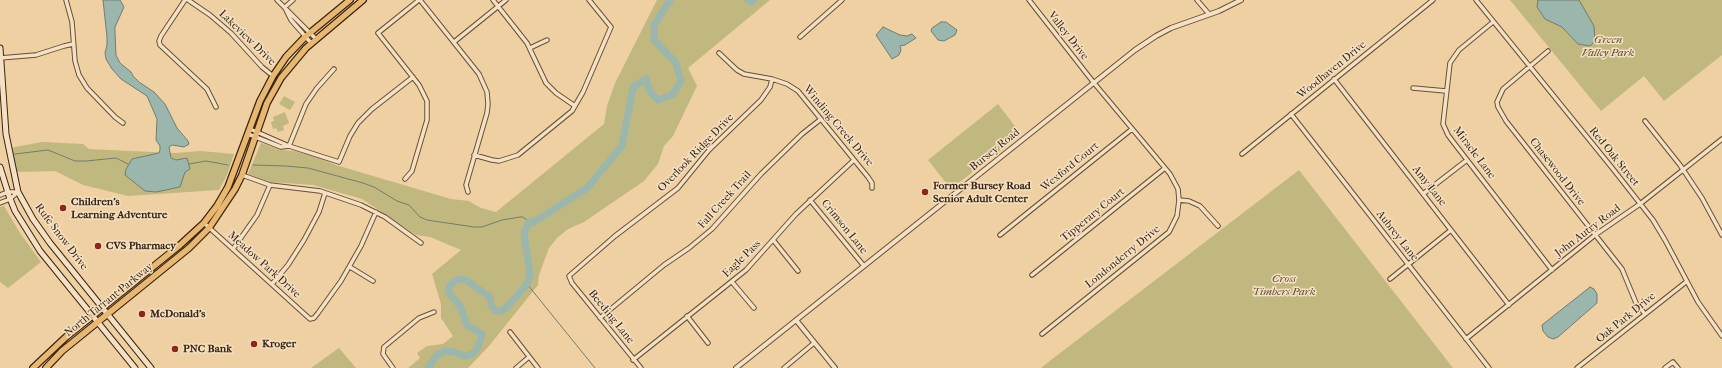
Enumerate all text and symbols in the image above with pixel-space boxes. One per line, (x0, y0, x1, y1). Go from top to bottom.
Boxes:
street label: Lakeview Drive (216, 8, 278, 68)
street label: Valley Drive (1045, 9, 1091, 63)
park label: Green Valley Park (1582, 33, 1634, 59)
street label: Woodhaven Drive (1295, 38, 1369, 102)
street label: Winding Creek Drive (800, 83, 876, 169)
street label: Overlook Ridge Drive (655, 111, 737, 195)
street label: Miracle Lane (1450, 124, 1498, 182)
street label: Red Oak Street (1586, 125, 1642, 189)
street label: Bursey Road (967, 126, 1023, 174)
street label: Chasewood Drive (1526, 135, 1588, 209)
street label: Wexford Court (1038, 140, 1102, 194)
street label: Amy Lane (1409, 163, 1449, 209)
street label: Fall Creek Trail (696, 168, 754, 232)
place label: Former Bursey Road Senior Adult Center (933, 179, 1031, 205)
street label: Tipperary Court (1058, 185, 1128, 245)
marker: Former Bursey Road Senior Adult Center (920, 187, 930, 197)
place label: Children's Learning Adventure (71, 195, 167, 221)
street label: Crimson Lane (818, 197, 870, 257)
street label: Rufe Snow Drive (32, 201, 90, 273)
street label: John Autry Road (1553, 202, 1623, 260)
marker: Children's Learning Adventure (58, 203, 68, 213)
street label: Aubrey Lane (1373, 208, 1421, 264)
street label: Londonderry Drive (1083, 223, 1163, 291)
street label: Meadow Park Drive (225, 229, 303, 301)
street label: Eagle Pass (720, 238, 764, 280)
place label: CVS Pharmacy (106, 239, 176, 253)
marker: CVS Pharmacy (93, 241, 103, 251)
street label: North Tarrant Parkway (62, 260, 156, 340)
park label: Cross Timbers Park (1253, 272, 1315, 298)
street label: Beeding Lane (585, 287, 637, 347)
street label: Oak Park Drive (1594, 290, 1658, 346)
place label: McDonald's (150, 307, 205, 321)
marker: McDonald's (137, 309, 147, 319)
place label: Kroger (262, 337, 296, 351)
marker: Kroger (249, 339, 259, 349)
place label: PNC Bank (183, 342, 232, 356)
marker: PNC Bank (170, 344, 180, 354)

